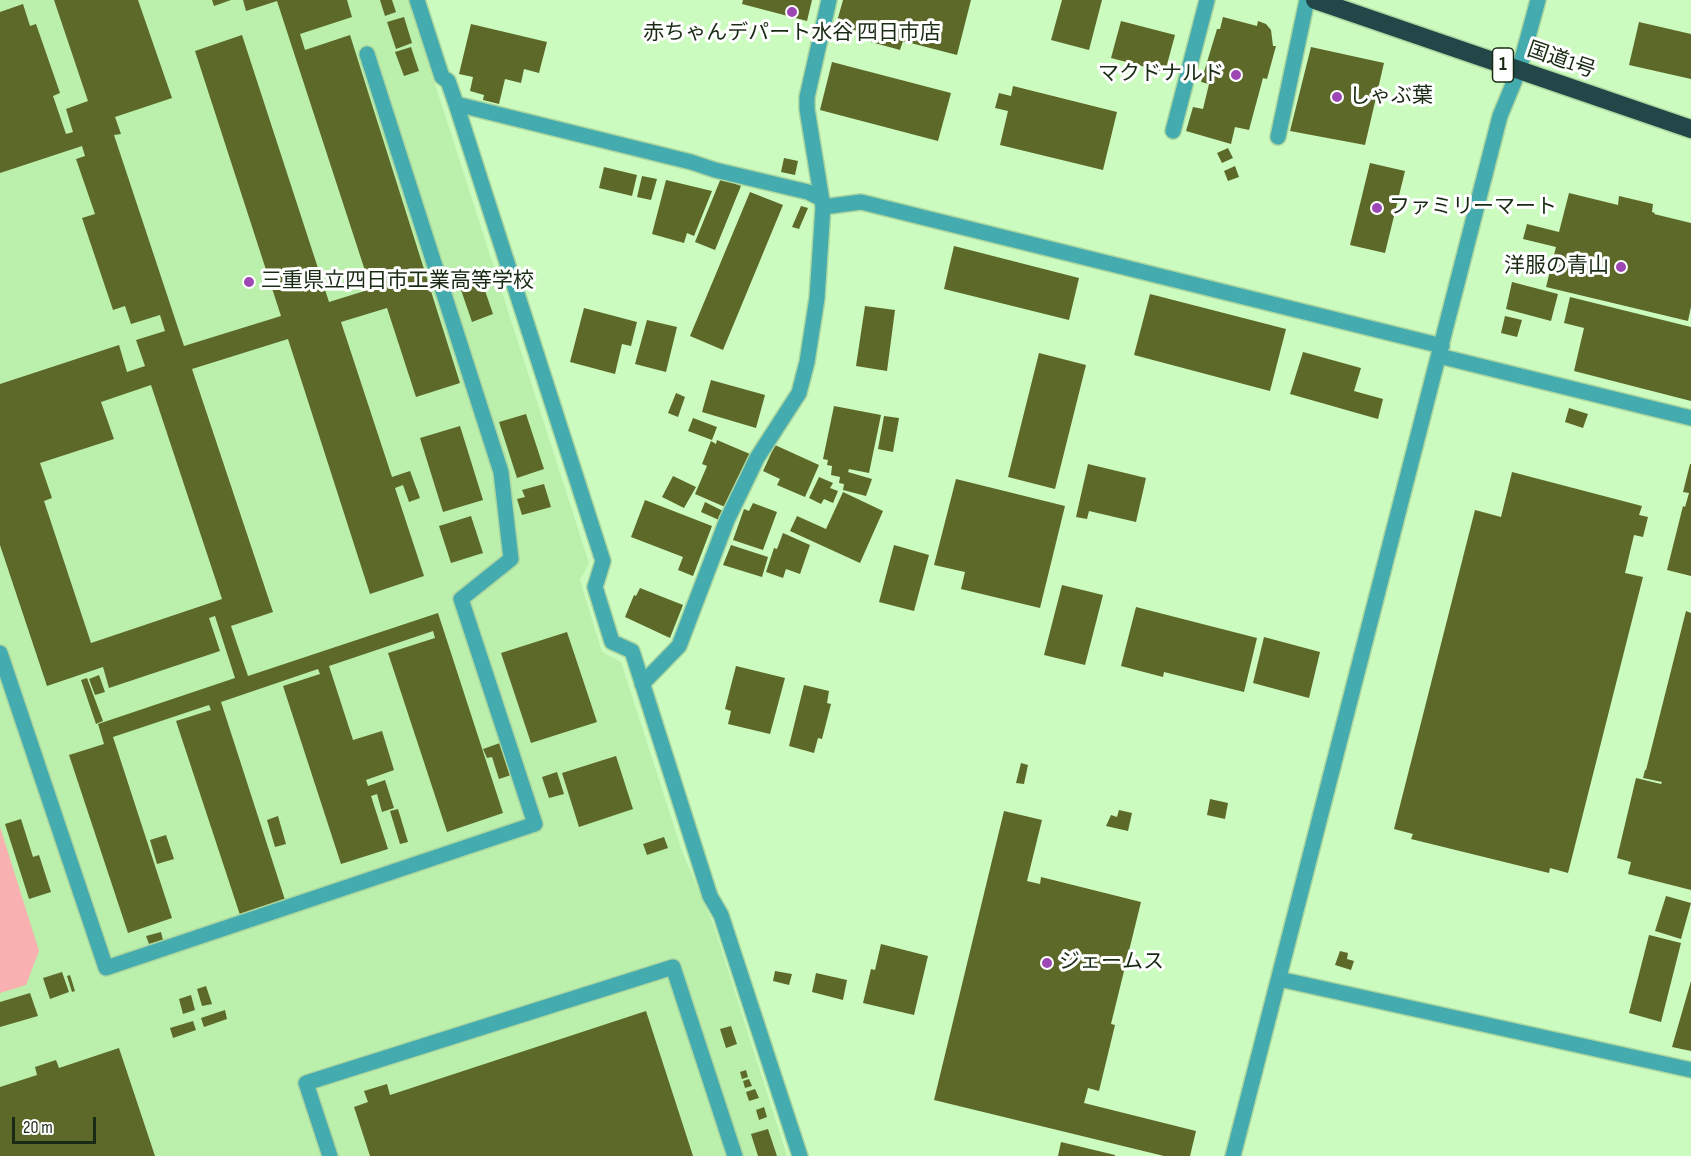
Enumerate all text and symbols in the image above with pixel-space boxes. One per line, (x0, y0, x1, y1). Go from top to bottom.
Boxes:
marker: 赤ちゃんデパート水谷 四日市店 (785, 5, 799, 19)
place label: 赤ちゃんデパート水谷 四日市店 (643, 21, 941, 47)
street label: 国道1号 (1524, 38, 1598, 84)
road number: 1 (1492, 48, 1514, 82)
place label: マクドナルド (1098, 62, 1224, 88)
marker: マクドナルド (1229, 68, 1243, 82)
place label: しゃぶ葉 (1349, 84, 1433, 110)
marker: しゃぶ葉 (1330, 90, 1344, 104)
place label: ファミリーマート (1389, 195, 1557, 221)
marker: ファミリーマート (1370, 201, 1384, 215)
place label: 洋服の青山 (1504, 254, 1609, 280)
marker: 洋服の青山 (1614, 260, 1628, 274)
place label: 三重県立四日市工業高等学校 (261, 269, 534, 295)
marker: 三重県立四日市工業高等学校 (242, 275, 256, 289)
place label: ジェームス (1059, 950, 1164, 976)
marker: ジェームス (1040, 956, 1054, 970)
scale bar (15, 1105, 99, 1143)
text: 20 m (23, 1117, 53, 1138)

